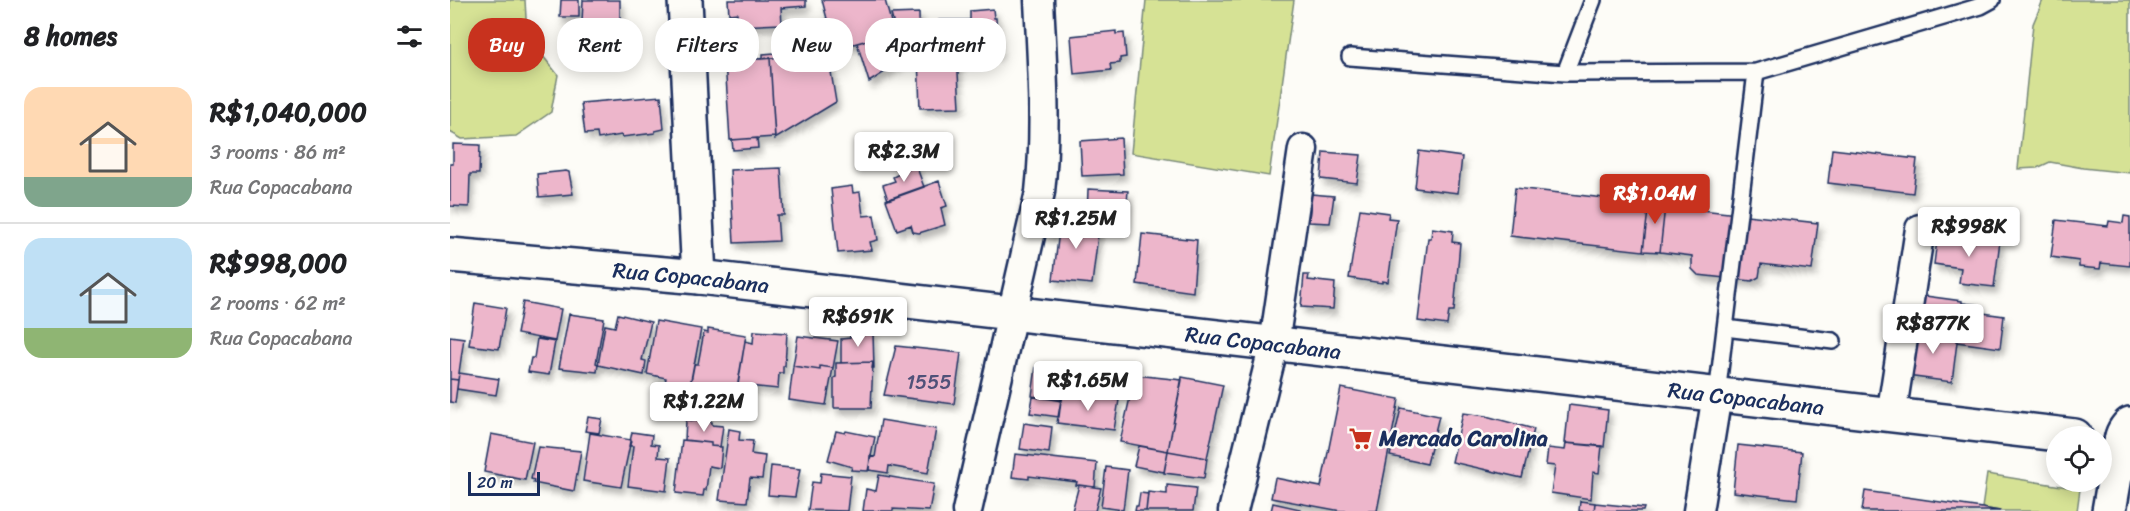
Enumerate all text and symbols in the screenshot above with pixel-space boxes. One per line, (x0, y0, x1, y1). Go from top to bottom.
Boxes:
text: 8 homes (24, 13, 117, 59)
chip: Buy (468, 18, 545, 72)
chip: Rent (557, 18, 643, 72)
chip: Filters (655, 18, 759, 72)
chip: New (771, 18, 853, 72)
chip: Apartment (865, 18, 1006, 72)
icon: filters (393, 20, 426, 53)
text: R$1,040,000 (210, 89, 367, 135)
icon: home (72, 111, 144, 183)
pin: R$2.3M (855, 132, 953, 183)
text: R$2.3M (868, 134, 940, 169)
text: 3 rooms · 86 m² (210, 135, 346, 170)
text: Rua Copacabana (210, 170, 353, 205)
pin: R$1.04M (1600, 174, 1710, 225)
text: R$1.04M (1614, 176, 1696, 211)
pin: R$1.25M (1021, 199, 1131, 250)
text: R$1.25M (1035, 201, 1117, 236)
pin: R$998K (1920, 207, 2018, 258)
text: R$998K (1932, 209, 2006, 244)
text: R$998,000 (210, 240, 347, 286)
street label: Rua Copacabana (611, 250, 771, 304)
icon: home (72, 262, 144, 334)
text: 2 rooms · 62 m² (210, 286, 346, 321)
pin: R$691K (809, 297, 907, 348)
text: R$691K (823, 299, 893, 334)
pin: R$877K (1884, 304, 1982, 355)
text: R$877K (1897, 306, 1969, 341)
street label: Rua Copacabana (1183, 314, 1343, 371)
text: Rua Copacabana (210, 321, 353, 356)
pin: R$1.65M (1033, 361, 1143, 412)
text: R$1.65M (1048, 363, 1128, 398)
house number: 1555 (906, 365, 952, 400)
street label: Rua Copacabana (1666, 370, 1826, 426)
pin: R$1.22M (649, 382, 759, 433)
text: R$1.22M (664, 384, 744, 419)
place label: Mercado Carolina (1378, 419, 1548, 458)
supermarket icon: Mercado Carolina (1348, 425, 1374, 451)
map controls (2046, 426, 2112, 492)
button: locate (2046, 426, 2112, 492)
text: 20 m (477, 468, 513, 497)
scale bar (468, 469, 540, 496)

